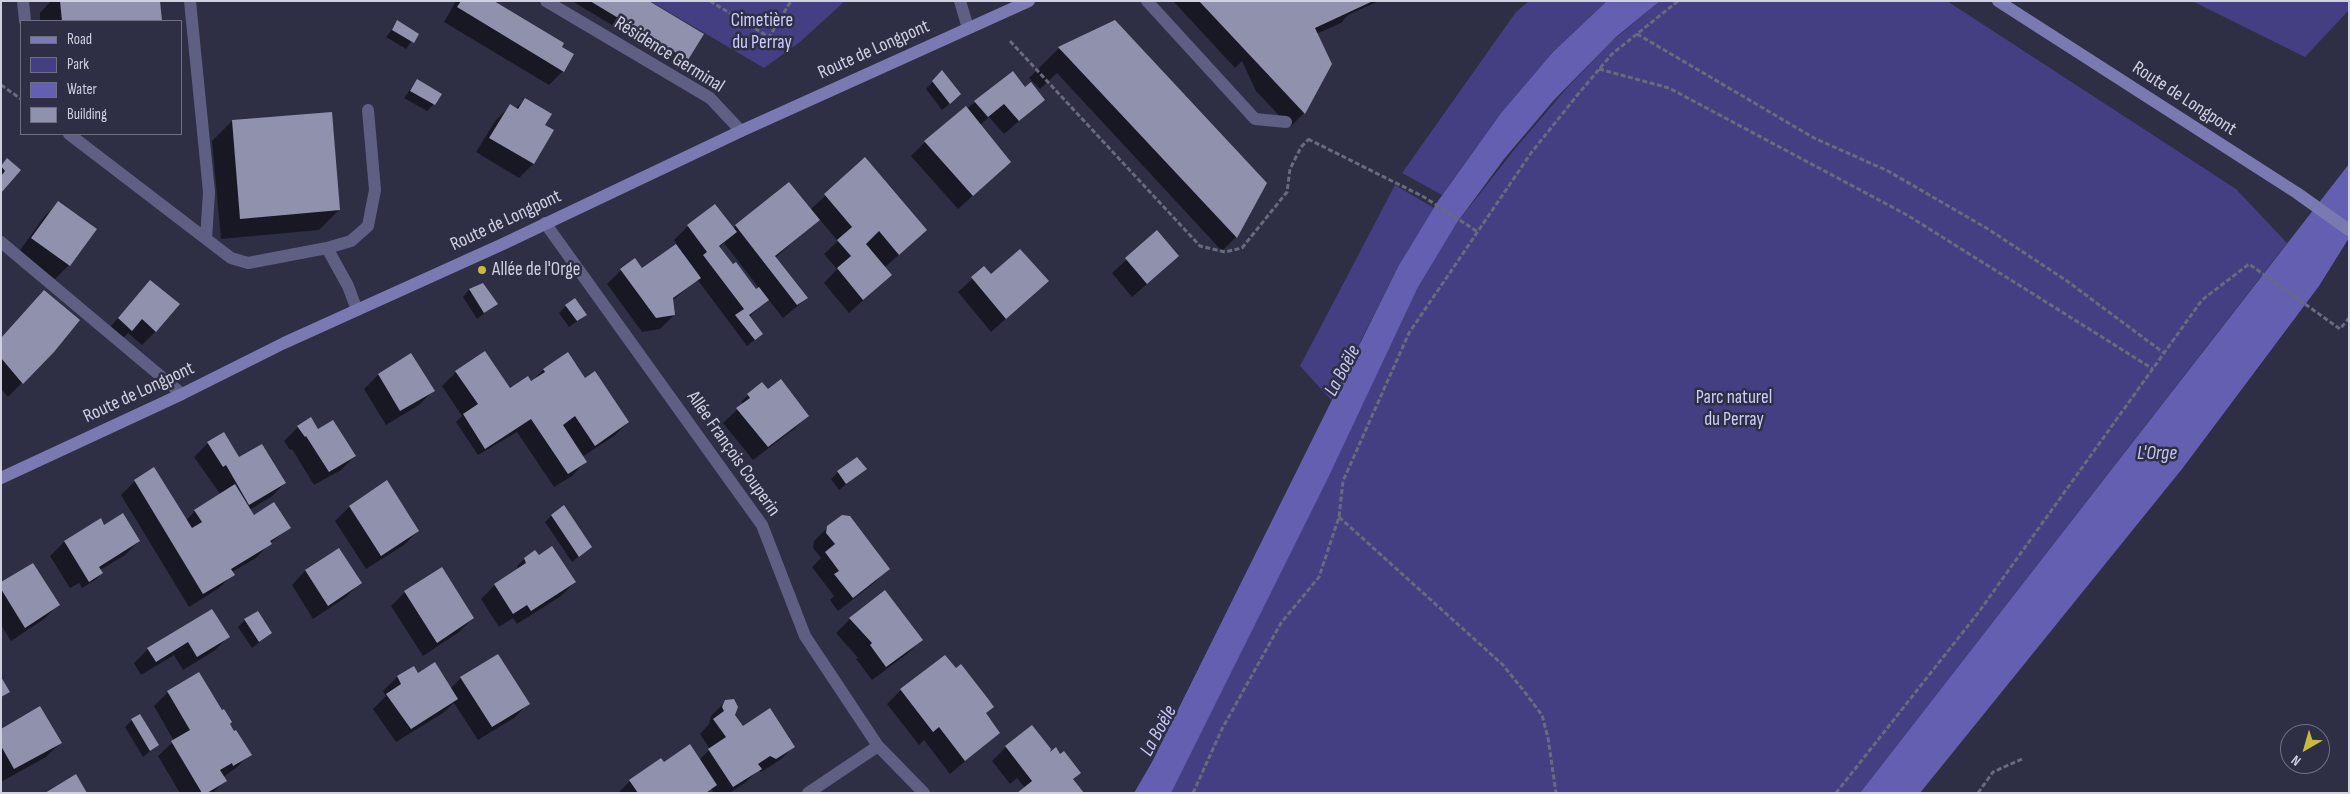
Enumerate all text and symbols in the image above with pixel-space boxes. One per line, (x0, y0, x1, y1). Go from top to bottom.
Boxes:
park label: Cimetière du Perray (731, 10, 793, 54)
street label: Résidence Germinal (610, 12, 728, 98)
street label: Route de Longpont (815, 15, 933, 85)
legend (20, 20, 182, 135)
text: Road (67, 30, 92, 49)
text: Park (67, 55, 89, 74)
street label: Route de Longpont (2128, 57, 2240, 141)
text: Water (67, 80, 97, 99)
text: Building (67, 105, 107, 124)
street label: Route de Longpont (447, 185, 565, 257)
place label: Allée de l'Orge (492, 259, 580, 281)
marker: Allée de l'Orge (476, 264, 488, 276)
water label: La Boële (1320, 341, 1366, 401)
street label: Route de Longpont (80, 357, 198, 429)
street label: Allée François Couperin (681, 387, 785, 521)
park label: Parc naturel du Perray (1696, 387, 1772, 431)
water label: L'Orge (2137, 442, 2177, 466)
water label: La Boële (1135, 701, 1183, 761)
north arrow (2280, 724, 2330, 774)
text: N (2288, 751, 2304, 769)

